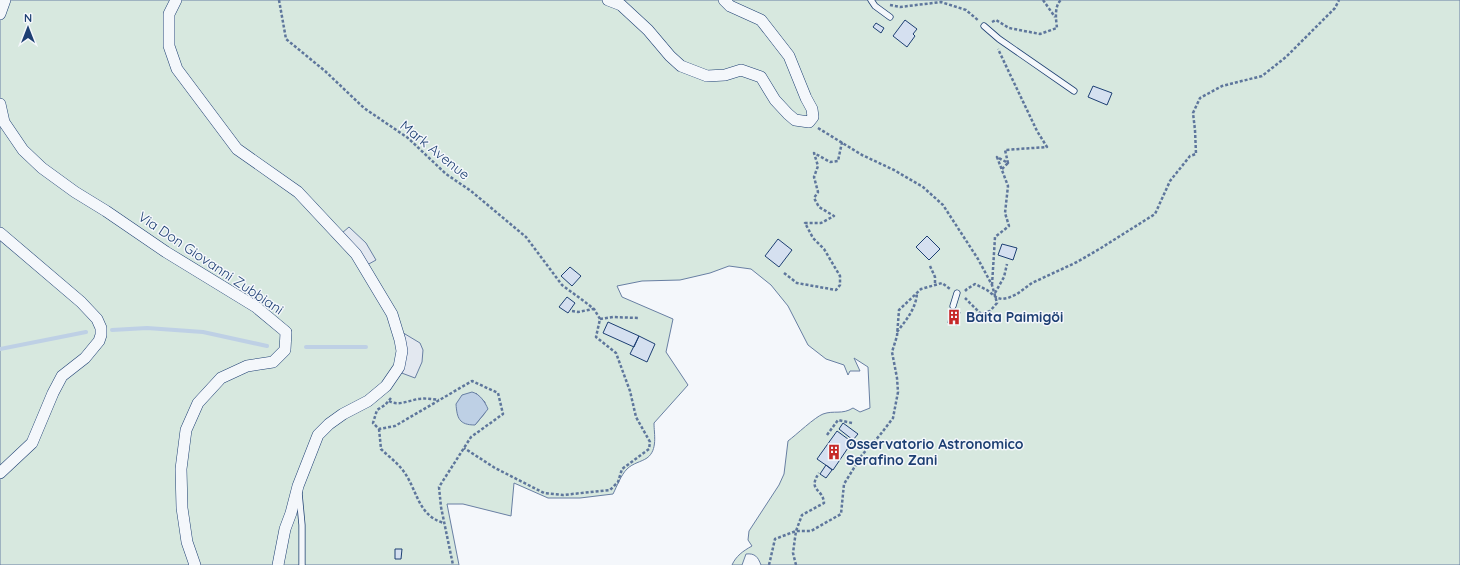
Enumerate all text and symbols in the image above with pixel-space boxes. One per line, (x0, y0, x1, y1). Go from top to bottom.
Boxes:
north arrow (8, 8, 48, 48)
text: N (24, 11, 32, 25)
street label: Mark Avenue (396, 116, 474, 184)
street label: Via Don Giovanni Zubbiani (135, 208, 287, 318)
building icon: Baita Paimigöi (945, 308, 963, 326)
place label: Baita Paimigöi (966, 308, 1063, 326)
place label: Osservatorio Astronomico Serafino Zani (846, 435, 1024, 469)
building icon: Osservatorio Astronomico Serafino Zani (825, 443, 843, 461)

